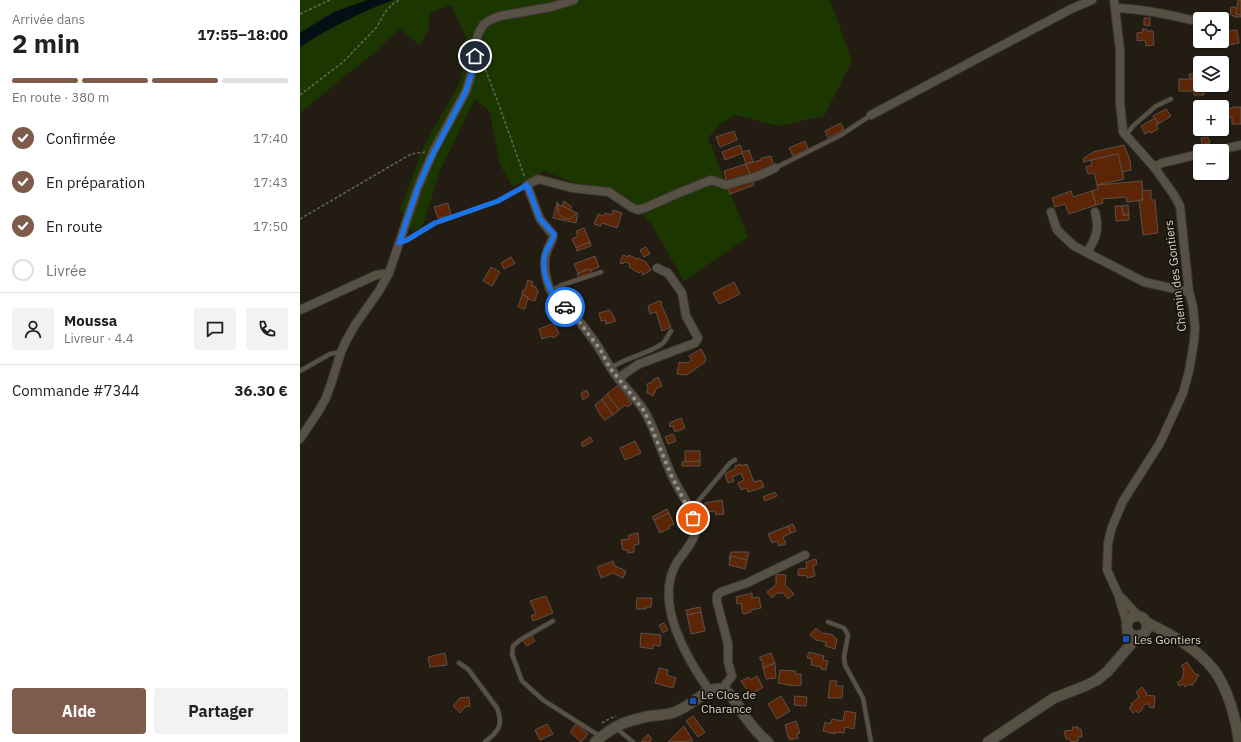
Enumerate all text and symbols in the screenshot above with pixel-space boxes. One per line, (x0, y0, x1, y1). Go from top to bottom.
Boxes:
text: Arrivée dans (12, 11, 85, 28)
map controls (1193, 12, 1229, 180)
button: locate (1193, 12, 1229, 48)
text: 17:55–18:00 (197, 25, 288, 44)
text: 2 min (12, 26, 80, 60)
pin (458, 39, 492, 73)
icon: home (464, 45, 486, 67)
button: layers (1193, 56, 1229, 92)
text: En route · 380 m (12, 89, 109, 106)
button: + (1193, 100, 1229, 136)
icon: check (12, 127, 34, 149)
text: Confirmée (46, 129, 116, 148)
text: 17:40 (253, 130, 288, 147)
button: − (1193, 144, 1229, 180)
icon: check (12, 171, 34, 193)
text: En préparation (46, 173, 145, 192)
text: 17:43 (253, 174, 288, 191)
icon: check (12, 215, 34, 237)
text: En route (46, 217, 103, 236)
text: 17:50 (253, 218, 288, 235)
street label: Chemin des Gontiers (1161, 219, 1189, 333)
text: Livrée (46, 261, 87, 280)
courier (545, 287, 585, 327)
icon: car (554, 296, 576, 318)
button: person (12, 308, 54, 350)
button: chat (194, 308, 236, 350)
button: phone (246, 308, 288, 350)
text: Moussa (64, 311, 117, 330)
text: Livreur · 4.4 (64, 330, 134, 347)
text: Commande #7344 (12, 381, 140, 400)
text: 36.30 € (234, 381, 288, 400)
pin (676, 501, 710, 535)
icon: bag (682, 507, 704, 529)
place label: Les Gontiers (1134, 632, 1201, 647)
marker: Les Gontiers (1121, 634, 1131, 644)
place label: Le Clos de Charance (701, 687, 756, 716)
button: Aide (12, 688, 146, 734)
button: Partager (154, 688, 288, 734)
marker: Le Clos de Charance (688, 696, 698, 706)

